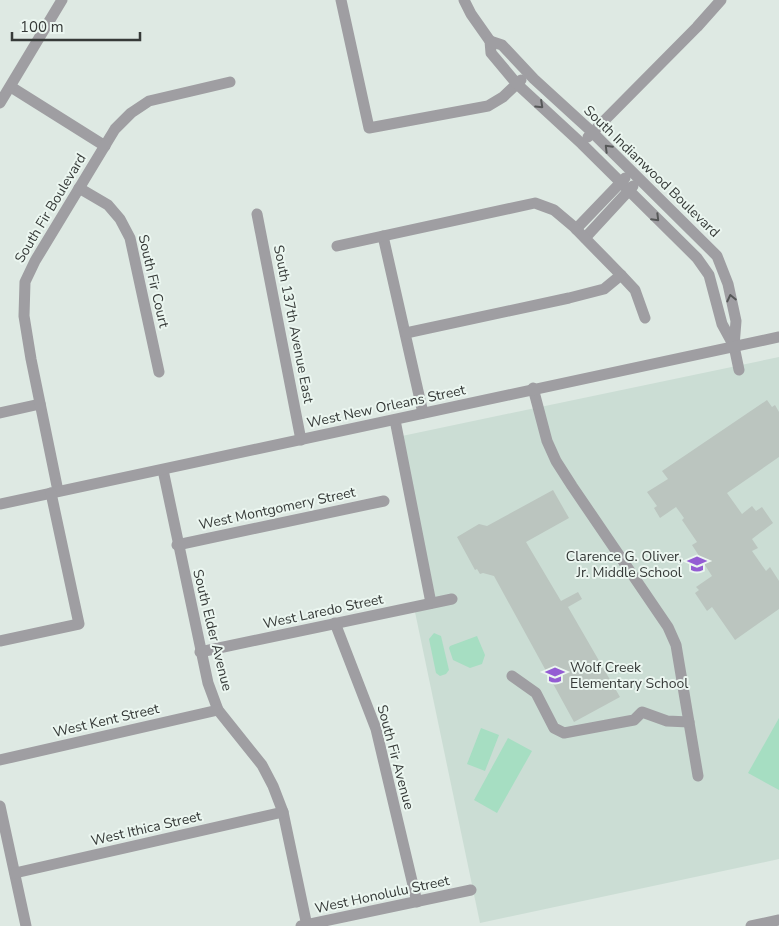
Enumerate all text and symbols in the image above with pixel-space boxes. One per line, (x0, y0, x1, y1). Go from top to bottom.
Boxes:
scale bar (12, 10, 140, 42)
text: 100 m (20, 17, 64, 37)
one-way arrow (534, 99, 543, 108)
street label: South Indianwood Boulevard (580, 101, 724, 241)
one-way arrow (605, 145, 614, 154)
street label: South Fir Boulevard (10, 150, 91, 266)
one-way arrow (650, 213, 659, 222)
street label: South Fir Court (134, 233, 173, 330)
street label: South 137th Avenue East (269, 243, 318, 405)
one-way arrow (726, 293, 737, 302)
street label: West New Orleans Street (305, 380, 467, 433)
street label: West Montgomery Street (197, 483, 357, 534)
place label: Clarence G. Oliver, Jr. Middle School (566, 547, 683, 582)
school or university icon: Clarence G. Oliver, Jr. Middle School (686, 553, 708, 575)
street label: South Elder Avenue (188, 567, 237, 693)
street label: West Laredo Street (261, 589, 385, 633)
place label: Wolf Creek Elementary School (570, 658, 689, 693)
school or university icon: Wolf Creek Elementary School (544, 664, 566, 686)
street label: West Kent Street (51, 699, 161, 742)
street label: South Fir Avenue (372, 703, 419, 812)
street label: West Ithica Street (89, 807, 203, 850)
street label: West Honolulu Street (313, 871, 451, 918)

